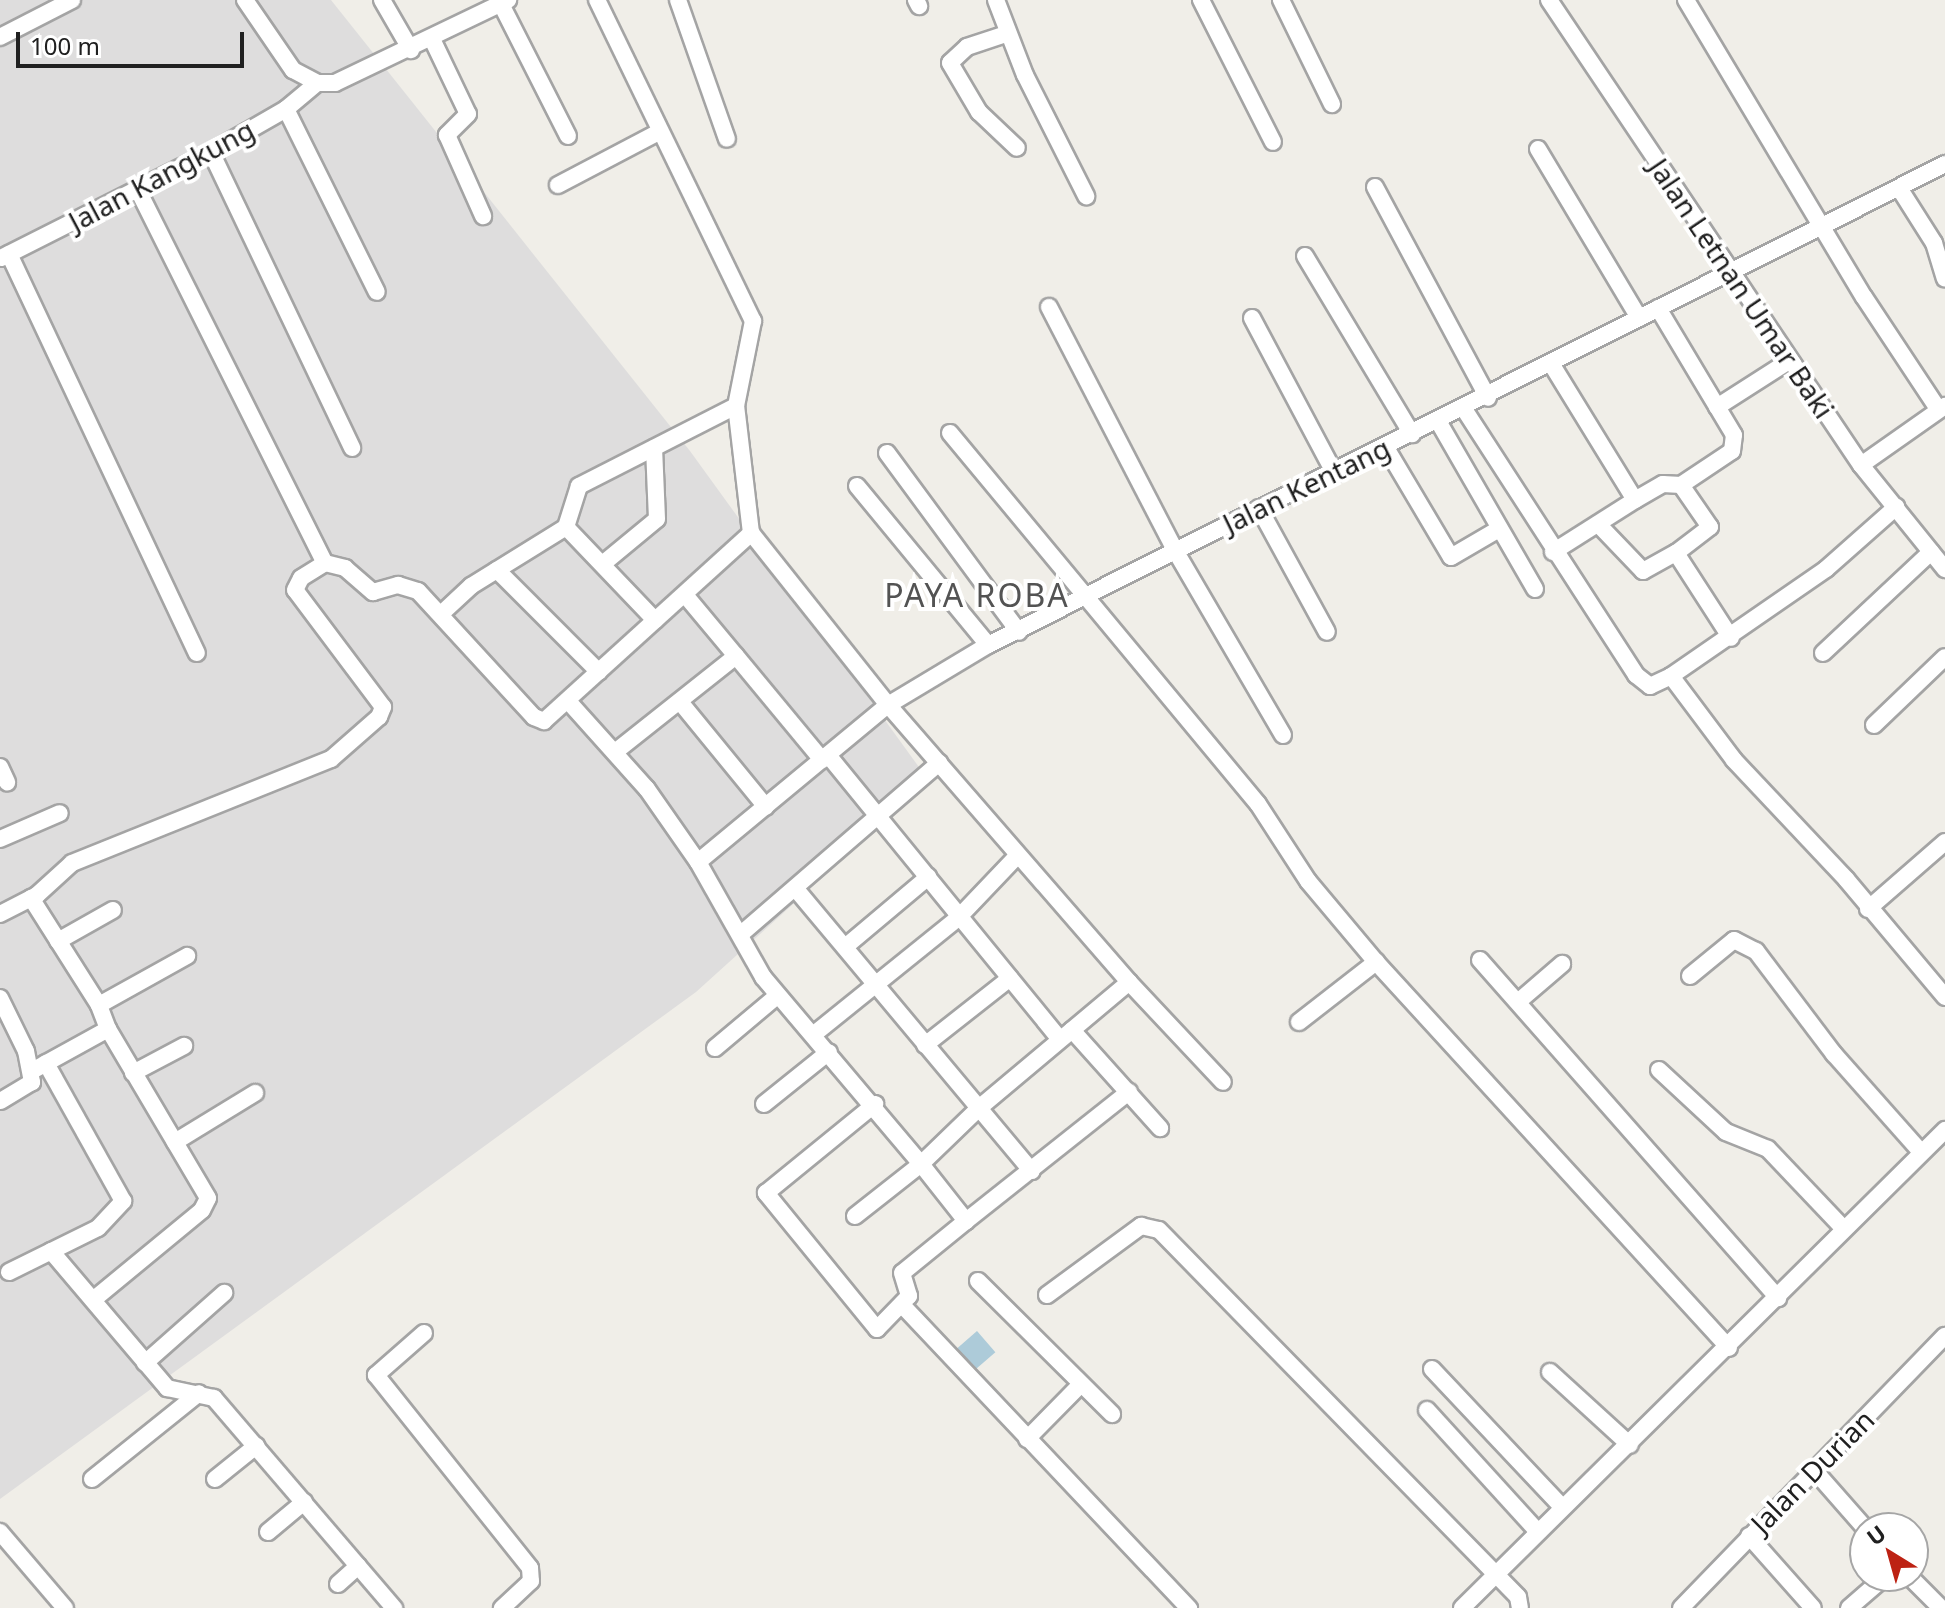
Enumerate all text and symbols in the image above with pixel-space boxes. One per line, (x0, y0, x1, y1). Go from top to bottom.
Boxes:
scale bar (20, 16, 248, 66)
text: 100 m (30, 29, 100, 62)
street label: Jalan Kangkung (63, 112, 259, 238)
street label: Jalan Letnan Umar Baki (1642, 152, 1842, 424)
street label: Jalan Kentang (1217, 430, 1395, 540)
district label: PAYA ROBA (884, 576, 1070, 614)
street label: Jalan Durian (1743, 1402, 1881, 1540)
north arrow (1849, 1512, 1929, 1592)
text: U (1860, 1517, 1891, 1551)

